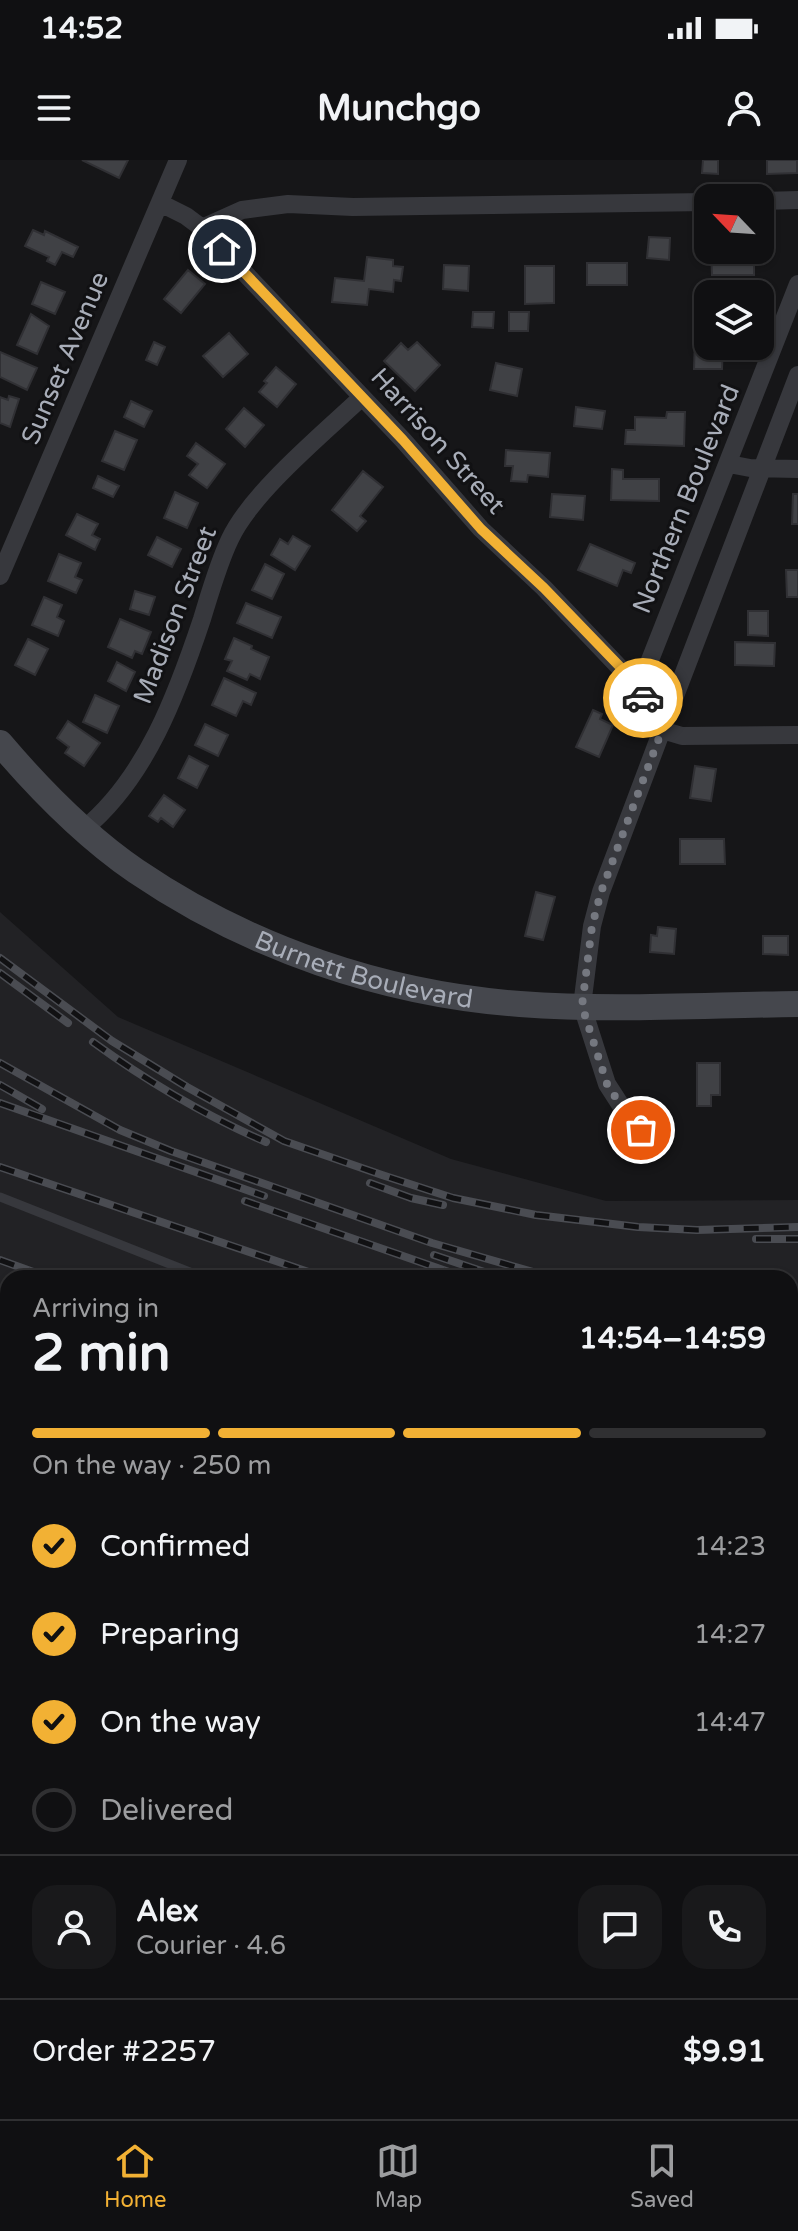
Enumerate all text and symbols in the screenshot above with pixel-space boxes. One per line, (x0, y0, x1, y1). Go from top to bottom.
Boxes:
text: 14:52 (40, 10, 123, 47)
icon: menu (32, 86, 76, 130)
icon: person (722, 86, 766, 130)
text: Munchgo (317, 87, 481, 130)
north arrow (694, 184, 774, 264)
map controls (694, 184, 774, 360)
pin (188, 215, 256, 283)
icon: home (200, 227, 244, 271)
street label: Sunset Avenue (15, 267, 115, 449)
button: layers (694, 280, 774, 360)
street label: Harrison Street (364, 362, 512, 520)
street label: Northern Boulevard (626, 380, 746, 618)
street label: Madison Street (127, 522, 223, 708)
courier (603, 658, 683, 738)
icon: car (621, 676, 665, 720)
street label: Burnett Boulevard (250, 924, 475, 1014)
pin (607, 1096, 675, 1164)
icon: bag (619, 1108, 663, 1152)
text: Arriving in (32, 1293, 159, 1324)
text: 14:54–14:59 (579, 1320, 766, 1357)
text: 2 min (32, 1322, 171, 1385)
text: On the way · 250 m (32, 1450, 271, 1481)
icon: check (32, 1524, 76, 1568)
text: Confirmed (100, 1528, 251, 1565)
text: 14:23 (694, 1531, 766, 1562)
icon: check (32, 1612, 76, 1656)
text: Preparing (100, 1616, 240, 1653)
text: 14:27 (694, 1619, 766, 1650)
icon: check (32, 1700, 76, 1744)
text: On the way (100, 1704, 261, 1741)
text: 14:47 (694, 1707, 766, 1738)
text: Delivered (100, 1792, 234, 1829)
button: person (32, 1885, 116, 1969)
button: chat (578, 1885, 662, 1969)
button: phone (682, 1885, 766, 1969)
text: Alex (136, 1893, 199, 1930)
text: Courier · 4.6 (136, 1930, 286, 1961)
text: Order #2257 (32, 2033, 216, 2070)
text: $9.91 (683, 2033, 766, 2070)
tab: Home (104, 2139, 166, 2213)
tab: Map (375, 2139, 422, 2213)
tab: Saved (630, 2139, 694, 2213)

